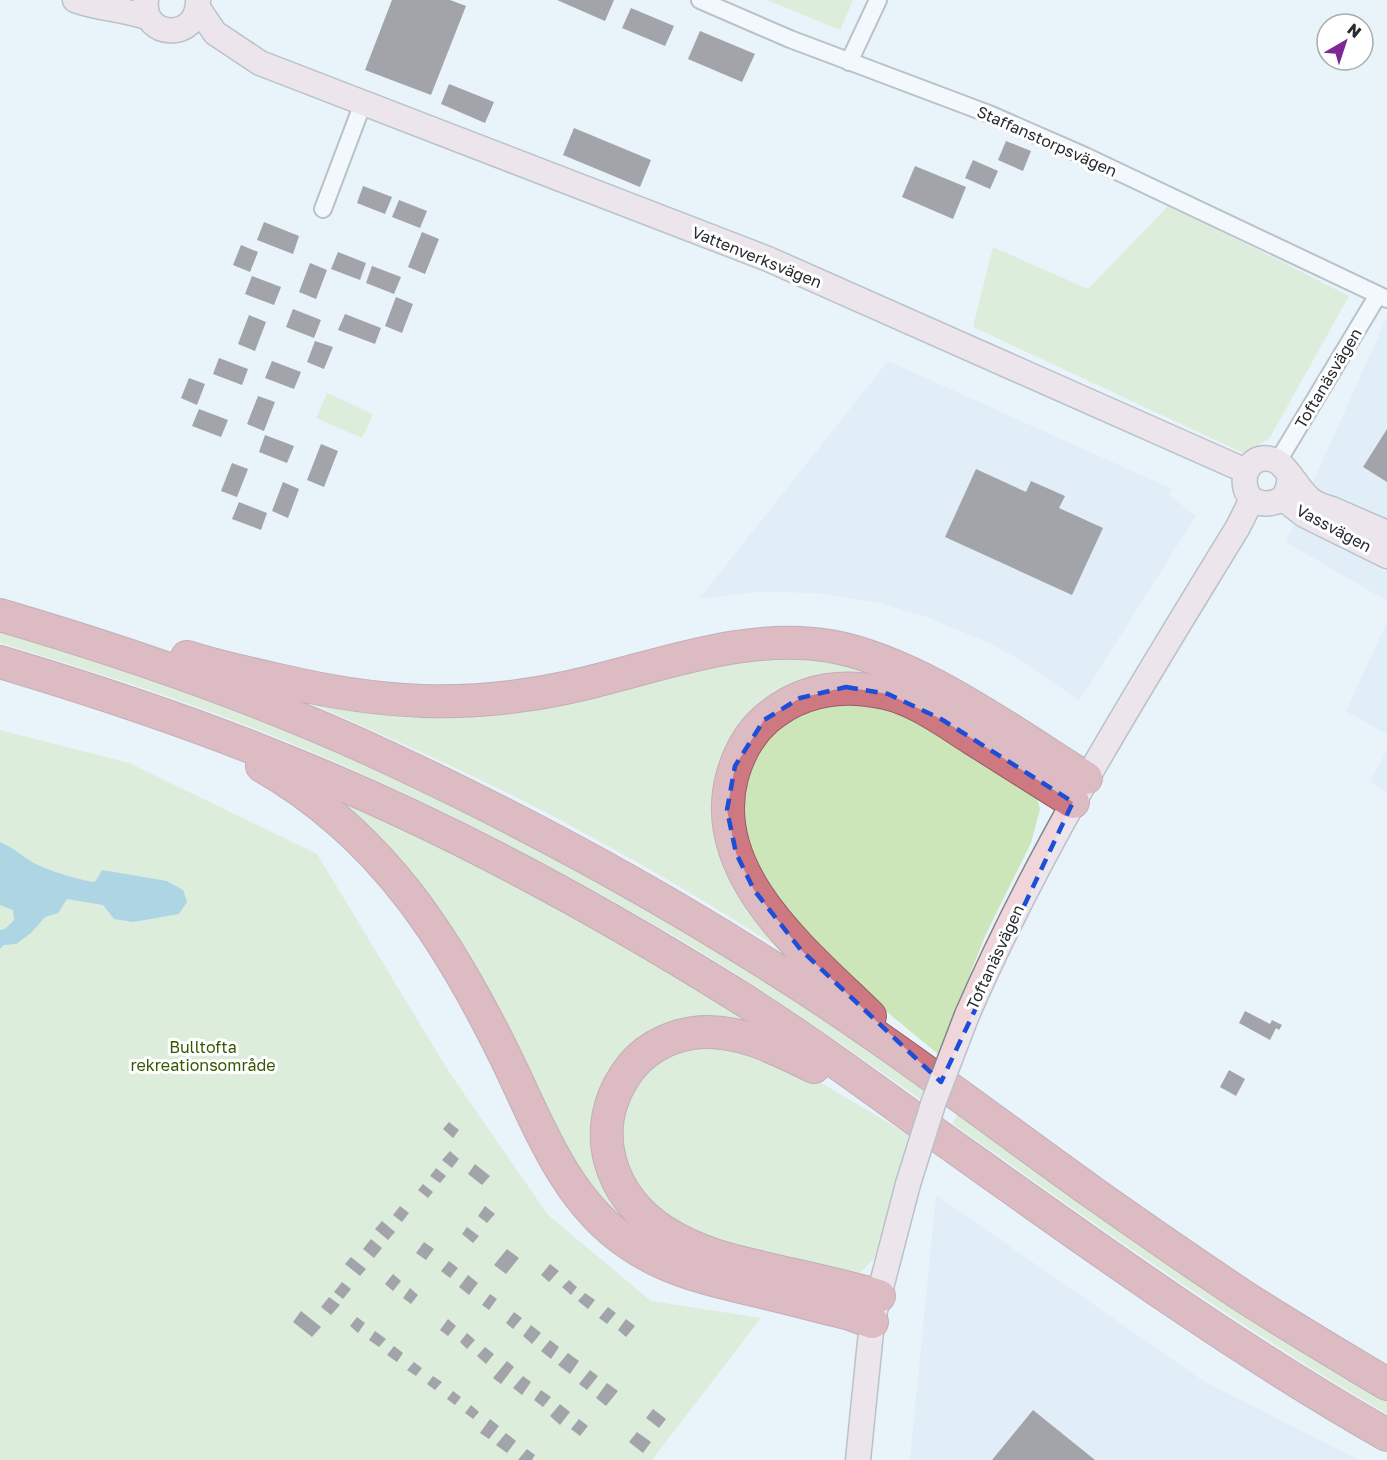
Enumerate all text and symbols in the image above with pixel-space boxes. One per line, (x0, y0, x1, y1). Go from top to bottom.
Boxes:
north arrow (1315, 12, 1375, 72)
text: N (1343, 19, 1365, 42)
street label: Staffanstorpsvägen (974, 101, 1120, 181)
street label: Vattenverksvägen (689, 222, 825, 292)
street label: Toftanäsvägen (1290, 324, 1366, 432)
street label: Vassvägen (1293, 500, 1375, 556)
street label: Toftanäsvägen (962, 901, 1028, 1013)
park label: Bulltofta rekreationsområde (130, 1037, 276, 1075)

